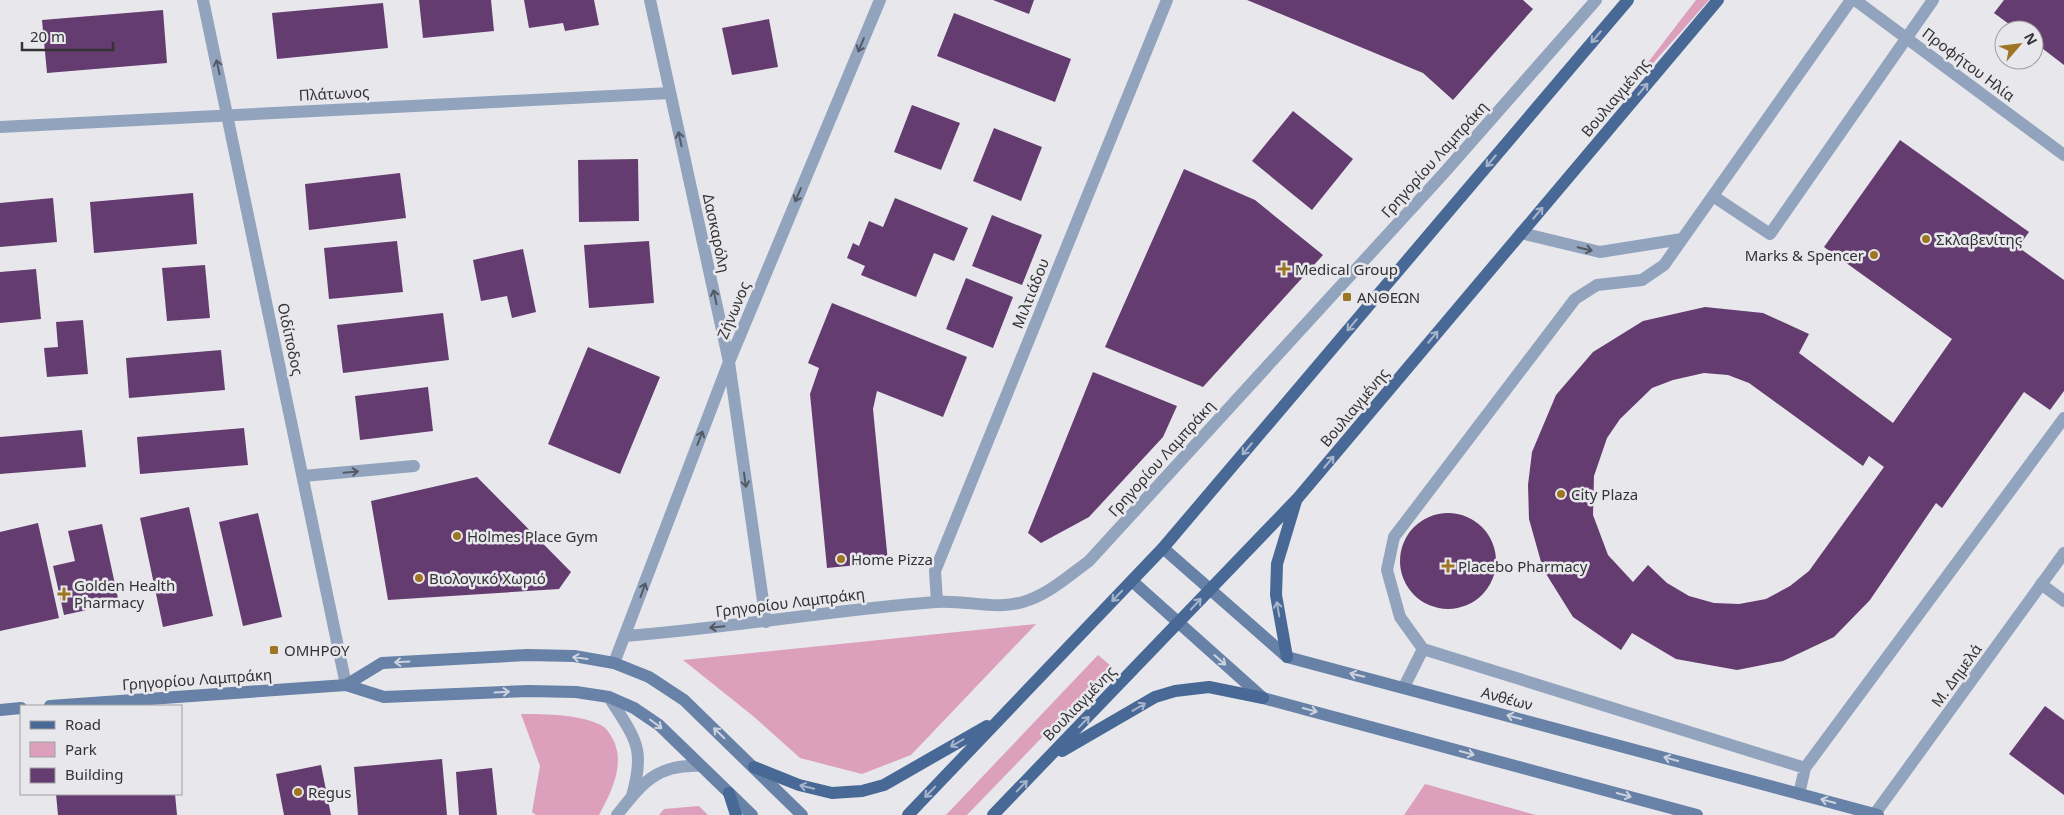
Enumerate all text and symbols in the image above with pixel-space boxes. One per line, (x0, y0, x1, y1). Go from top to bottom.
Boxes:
scale bar (22, 20, 114, 52)
north arrow (1994, 20, 2044, 70)
street label: Προφήτου Ηλία (1919, 23, 2020, 106)
text: 20 m (30, 26, 65, 46)
text: N (2020, 29, 2042, 48)
one-way arrow (1590, 31, 1602, 44)
one-way arrow (855, 37, 865, 52)
street label: Βουλιαγμένης (1576, 53, 1654, 141)
one-way arrow (212, 60, 222, 76)
street label: Πλάτωνος (298, 81, 370, 105)
one-way arrow (1637, 82, 1648, 95)
street label: Γρηγορίου Λαμπράκη (1376, 97, 1492, 221)
one-way arrow (675, 131, 684, 147)
one-way arrow (1486, 154, 1497, 167)
one-way arrow (793, 187, 803, 202)
street label: Δασκαρόλη (699, 192, 735, 274)
one-way arrow (1532, 207, 1543, 220)
place label: Σκλαβενίτης (1936, 229, 2022, 249)
marker: Σκλαβενίτης (1920, 233, 1932, 245)
one-way arrow (1577, 245, 1593, 254)
place label: Marks & Spencer (1745, 245, 1864, 265)
marker: Marks & Spencer (1868, 249, 1880, 261)
street label: Μιλτιάδου (1007, 255, 1053, 331)
place label: Medical Group (1295, 259, 1398, 279)
marker: Medical Group (1277, 262, 1291, 276)
street label: Ζήνωνος (712, 278, 754, 342)
place label: ΑΝΘΕΩΝ (1357, 287, 1420, 307)
one-way arrow (710, 290, 719, 306)
marker: ΑΝΘΕΩΝ (1341, 291, 1353, 303)
street label: Οιδίποδος (274, 301, 308, 377)
one-way arrow (1346, 318, 1357, 331)
one-way arrow (1428, 331, 1439, 344)
street label: Βουλιαγμένης (1315, 363, 1393, 451)
street label: Γρηγορίου Λαμπράκη (1103, 396, 1219, 520)
one-way arrow (696, 431, 705, 446)
one-way arrow (1242, 442, 1253, 455)
one-way arrow (1323, 455, 1334, 468)
one-way arrow (343, 467, 359, 477)
one-way arrow (741, 471, 751, 487)
place label: City Plaza (1571, 484, 1638, 504)
marker: City Plaza (1555, 488, 1567, 500)
place label: Holmes Place Gym (467, 526, 598, 546)
marker: Holmes Place Gym (451, 530, 463, 542)
place label: Home Pizza (851, 549, 933, 569)
marker: Home Pizza (835, 553, 847, 565)
place label: Placebo Pharmacy (1458, 556, 1588, 576)
marker: Placebo Pharmacy (1442, 560, 1454, 572)
place label: Βιολογικό Χωριό (429, 568, 546, 588)
marker: Βιολογικό Χωριό (413, 572, 425, 584)
place label: Golden Health Pharmacy (74, 575, 175, 612)
one-way arrow (639, 583, 648, 598)
street label: Γρηγορίου Λαμπράκη (714, 583, 866, 621)
marker: Golden Health Pharmacy (58, 588, 70, 600)
one-way arrow (1111, 590, 1124, 602)
one-way arrow (1190, 598, 1202, 610)
one-way arrow (1273, 602, 1283, 618)
one-way arrow (709, 622, 725, 632)
street label: Μ. Δημελά (1926, 639, 1986, 711)
place label: ΟΜΗΡΟΥ (284, 640, 350, 660)
marker: ΟΜΗΡΟΥ (268, 644, 280, 656)
one-way arrow (572, 652, 588, 662)
one-way arrow (1214, 655, 1227, 666)
one-way arrow (394, 657, 410, 667)
street label: Βουλιαγμένης (1038, 661, 1120, 745)
street label: Γρηγορίου Λαμπράκη (121, 664, 273, 694)
one-way arrow (1349, 670, 1365, 679)
street label: Ανθέων (1479, 682, 1535, 715)
one-way arrow (494, 688, 510, 697)
one-way arrow (1131, 701, 1145, 711)
legend (20, 705, 182, 795)
one-way arrow (1302, 706, 1318, 716)
one-way arrow (1506, 711, 1522, 721)
text: Road (65, 714, 101, 734)
one-way arrow (1078, 715, 1090, 728)
one-way arrow (650, 718, 663, 729)
one-way arrow (713, 727, 725, 739)
one-way arrow (950, 738, 965, 748)
text: Park (65, 739, 97, 759)
one-way arrow (1459, 749, 1475, 758)
one-way arrow (1663, 754, 1679, 763)
text: Building (65, 764, 123, 784)
one-way arrow (1016, 780, 1028, 792)
place label: Regus (308, 782, 351, 802)
one-way arrow (800, 782, 816, 791)
marker: Regus (292, 786, 304, 798)
one-way arrow (924, 786, 936, 799)
one-way arrow (1616, 791, 1632, 801)
one-way arrow (1820, 796, 1836, 805)

